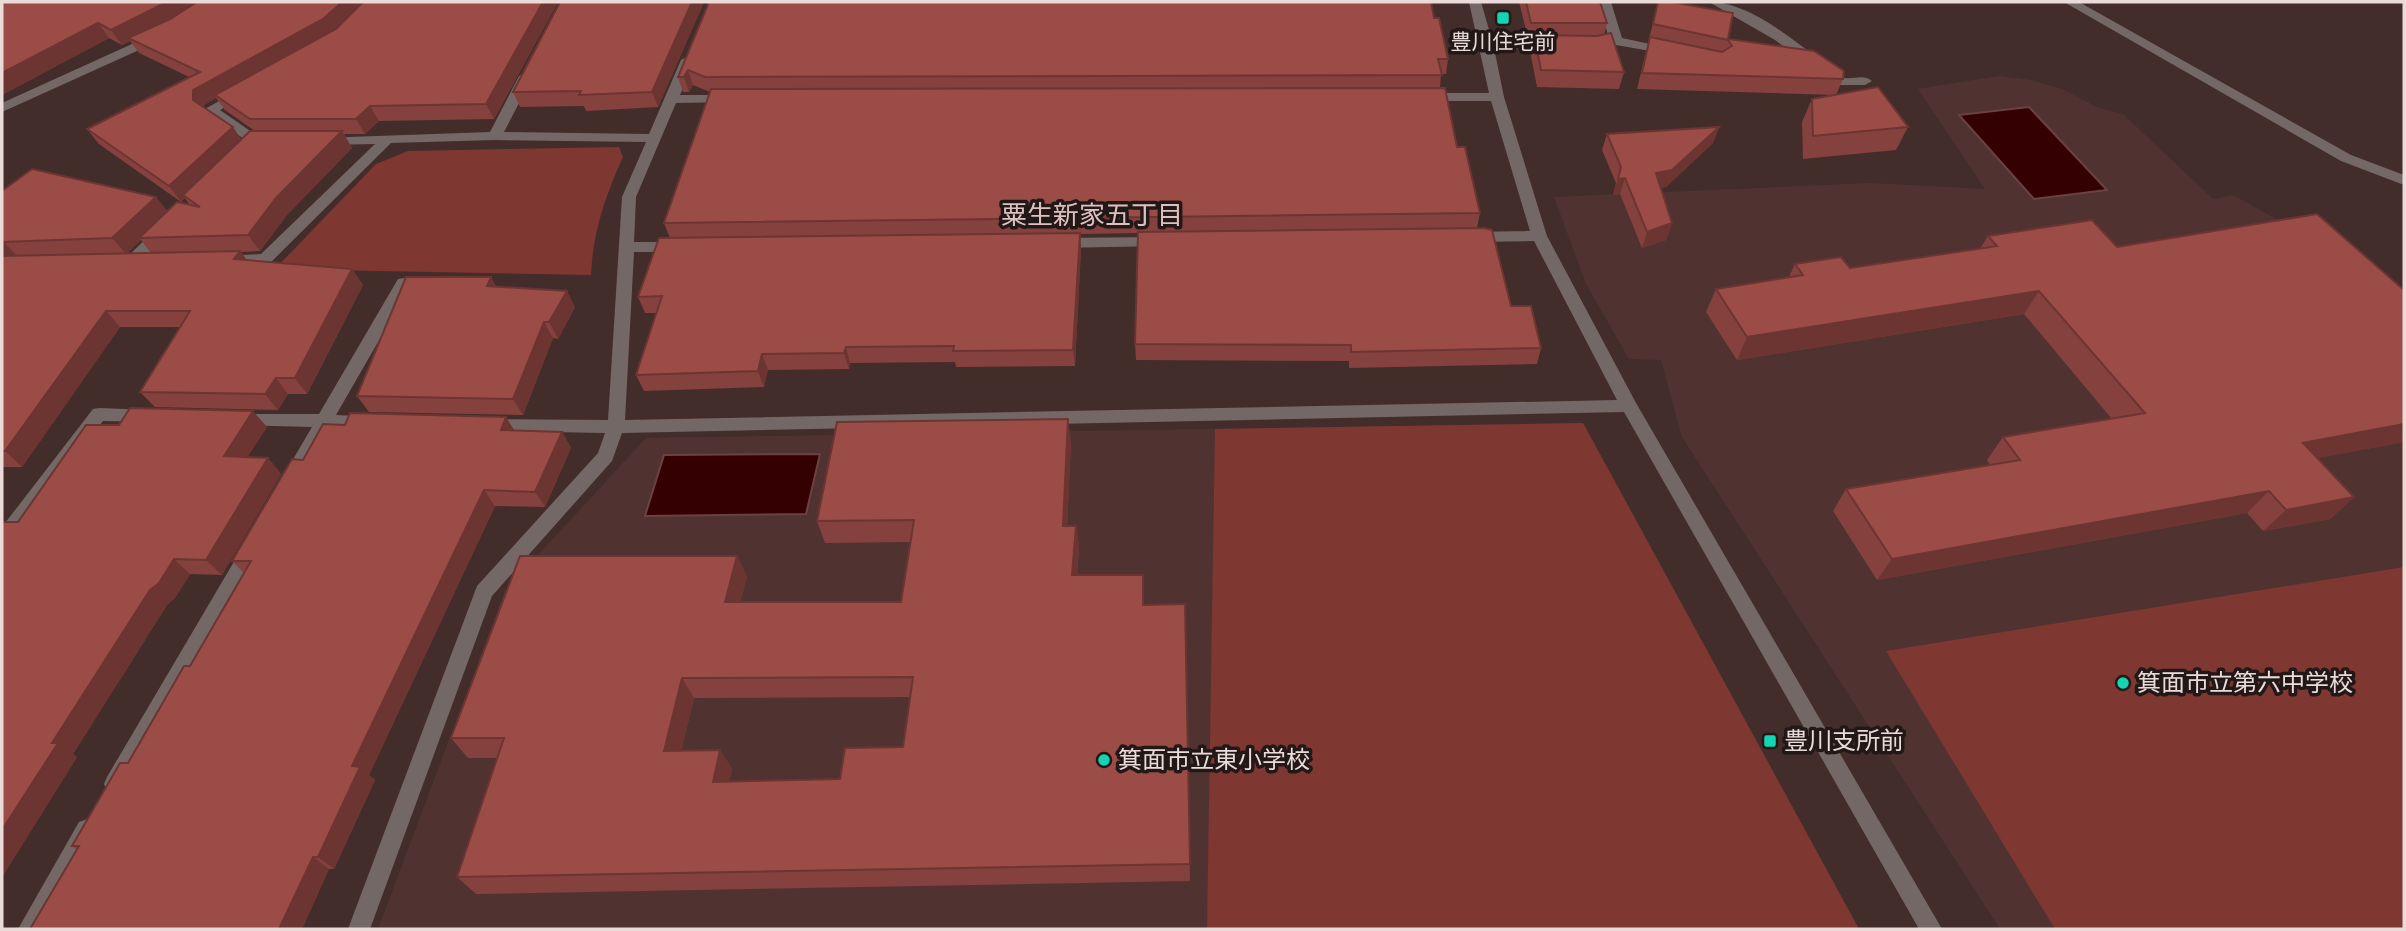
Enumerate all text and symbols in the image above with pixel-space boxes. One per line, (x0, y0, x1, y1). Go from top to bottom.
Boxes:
marker: 豊川住宅前 (1495, 10, 1511, 26)
place label: 豊川住宅前 (1451, 30, 1556, 54)
district label: 粟生新家五丁目 (1001, 201, 1183, 230)
place label: 箕面市立第六中学校 (2137, 670, 2353, 696)
marker: 箕面市立第六中学校 (2115, 675, 2131, 691)
place label: 豊川支所前 (1784, 728, 1904, 754)
marker: 豊川支所前 (1762, 733, 1778, 749)
place label: 箕面市立東小学校 (1118, 747, 1310, 773)
marker: 箕面市立東小学校 (1096, 752, 1112, 768)

